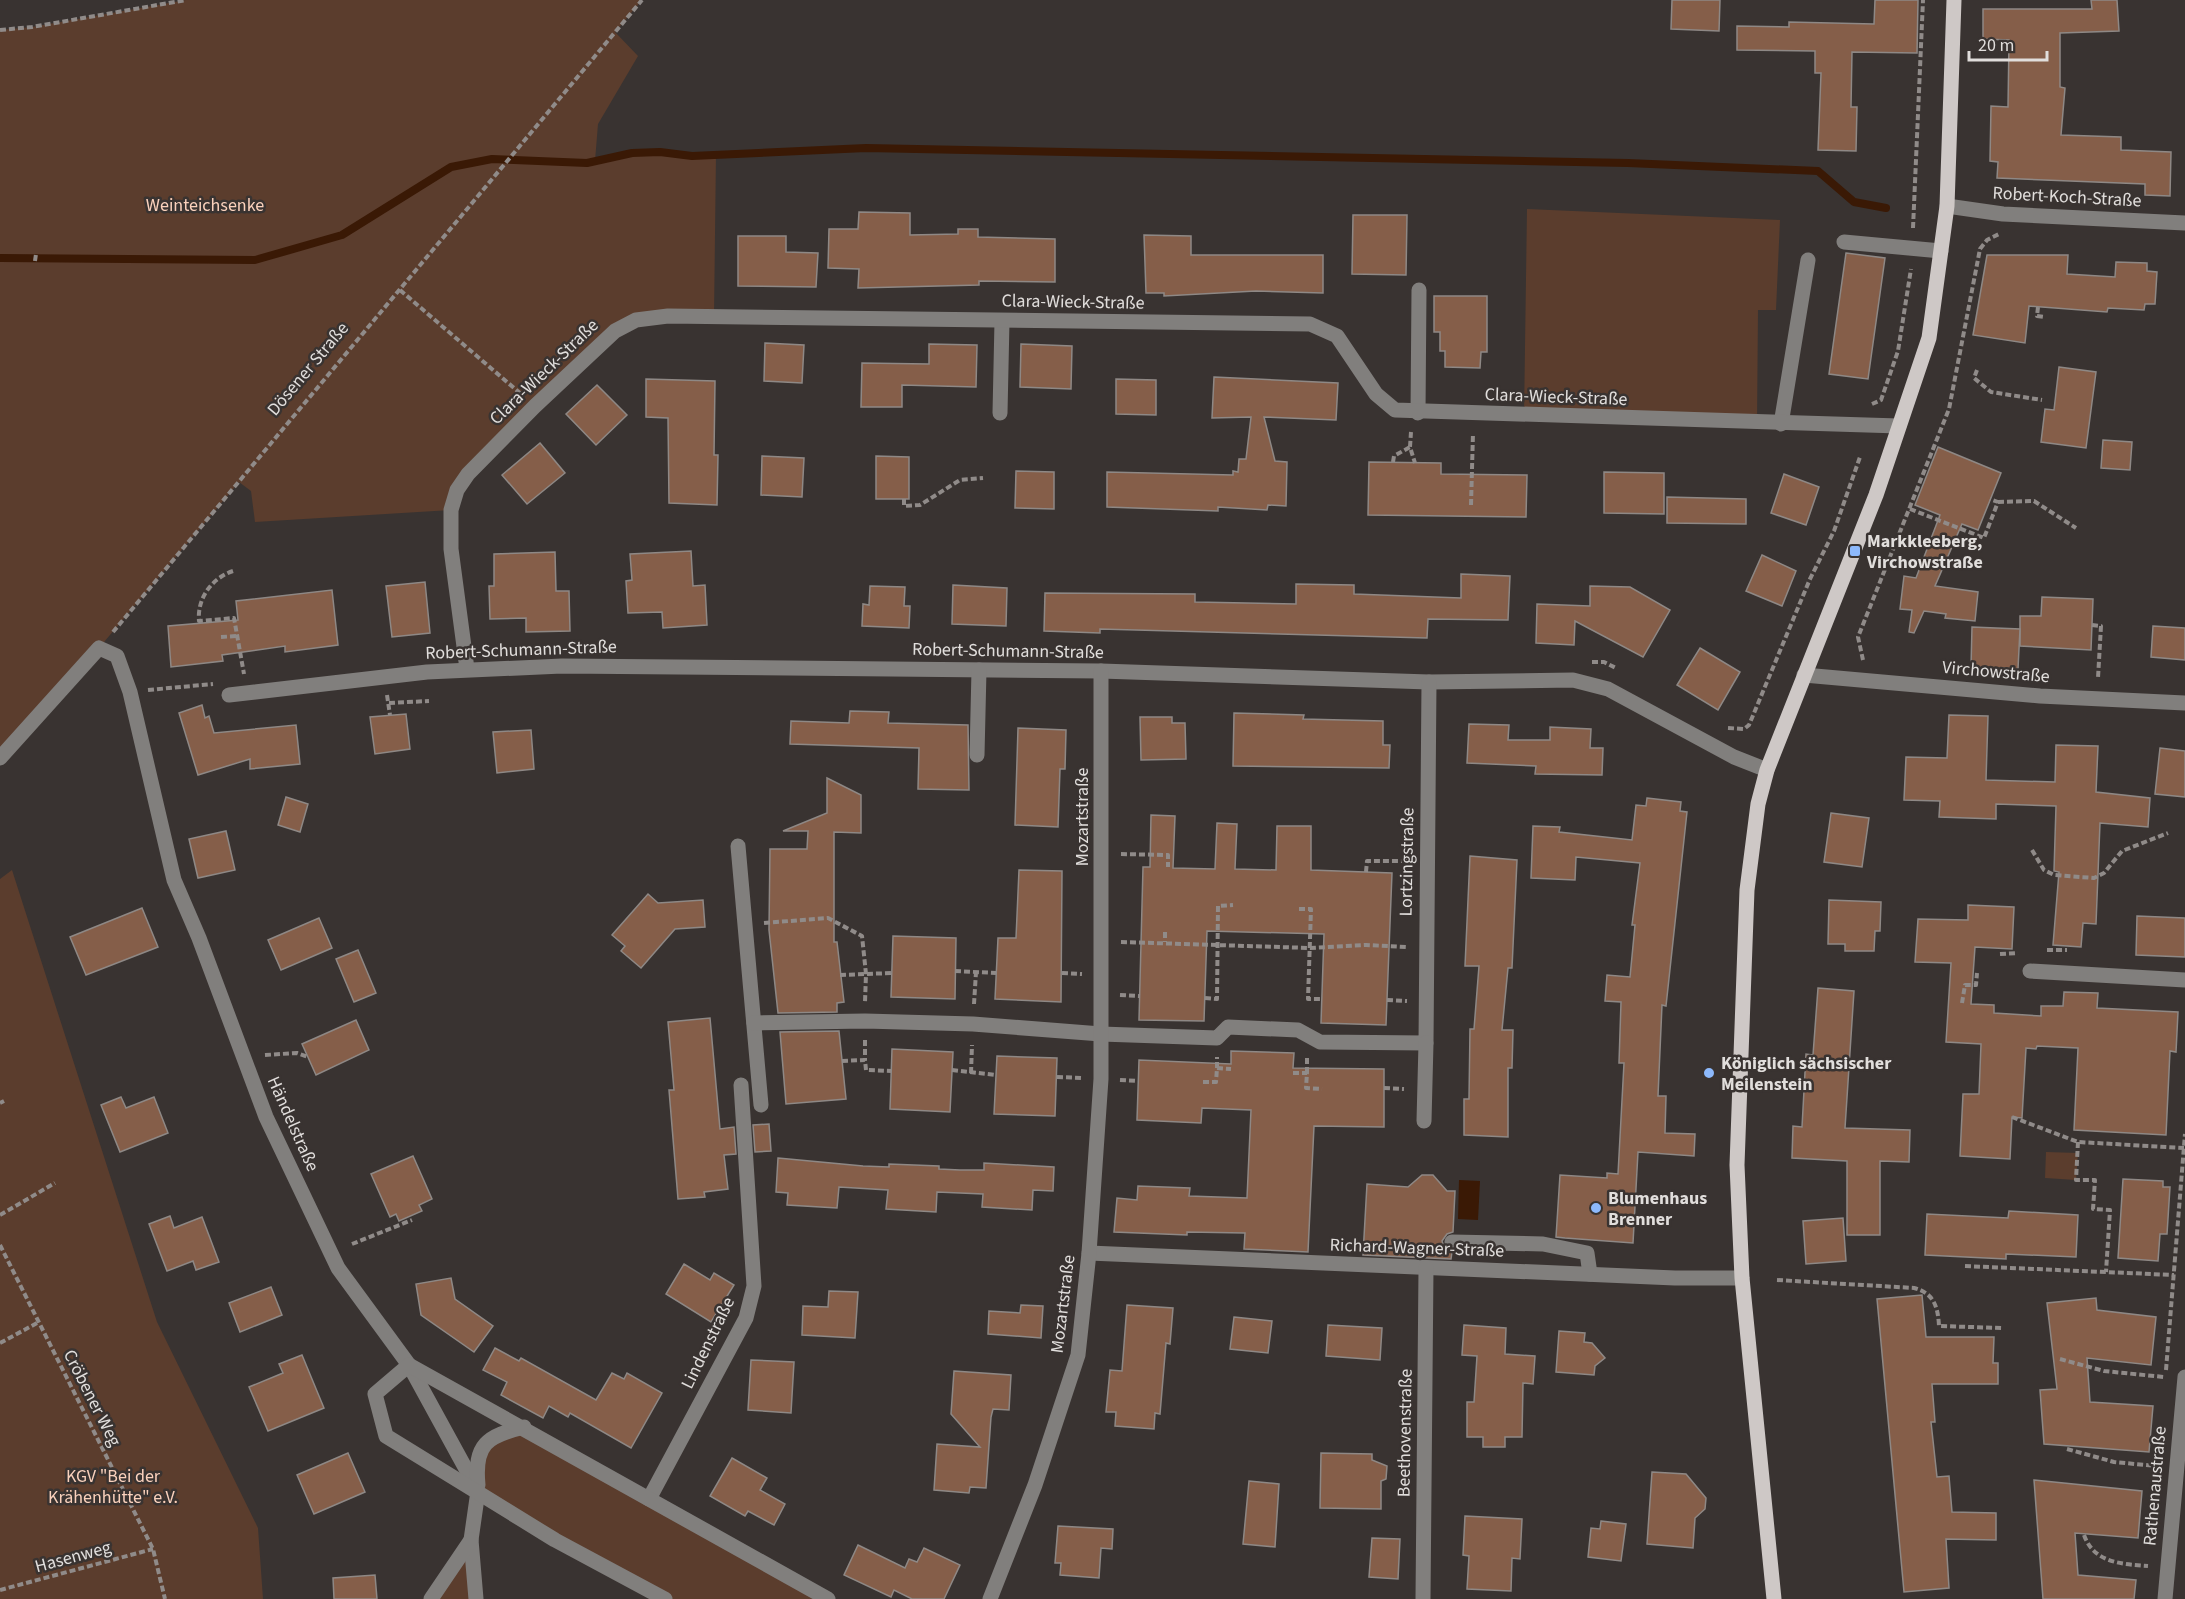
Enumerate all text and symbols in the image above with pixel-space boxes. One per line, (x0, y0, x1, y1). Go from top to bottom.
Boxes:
scale bar (1969, 24, 2047, 62)
text: 20 m (1978, 33, 2014, 58)
street label: Robert-Koch-Straße (1992, 181, 2142, 213)
park label: Weinteichsenke (146, 193, 264, 218)
street label: Clara-Wieck-Straße (1001, 288, 1145, 316)
street label: Clara-Wieck-Straße (484, 313, 604, 431)
street label: Dösener Straße (261, 317, 355, 421)
street label: Clara-Wieck-Straße (1484, 382, 1628, 412)
place label: Markkleeberg, Virchowstraße (1866, 529, 1983, 575)
marker: Markkleeberg, Virchowstraße (1848, 544, 1862, 558)
street label: Robert-Schumann-Straße (425, 634, 617, 666)
street label: Robert-Schumann-Straße (912, 637, 1104, 665)
street label: Virchowstraße (1941, 655, 2051, 689)
street label: Mozartstraße (1070, 768, 1095, 866)
street label: Lortzingstraße (1394, 807, 1420, 917)
place label: Königlich sächsischer Meilenstein (1721, 1051, 1892, 1097)
marker: Königlich sächsischer Meilenstein (1702, 1066, 1716, 1080)
street label: Händelstraße (261, 1072, 325, 1176)
place label: Blumenhaus Brenner (1608, 1186, 1707, 1232)
marker: Blumenhaus Brenner (1589, 1201, 1603, 1215)
street label: Richard-Wagner-Straße (1329, 1232, 1505, 1264)
street label: Mozartstraße (1045, 1253, 1081, 1354)
street label: Lindenstraße (675, 1293, 741, 1393)
street label: Cröbener Weg (57, 1345, 127, 1451)
street label: Beethovenstraße (1391, 1369, 1419, 1497)
street label: Rathenaustraße (2137, 1425, 2173, 1547)
park label: KGV "Bei der Krähenhütte" e.V. (48, 1464, 178, 1510)
street label: Hasenweg (32, 1535, 114, 1579)

